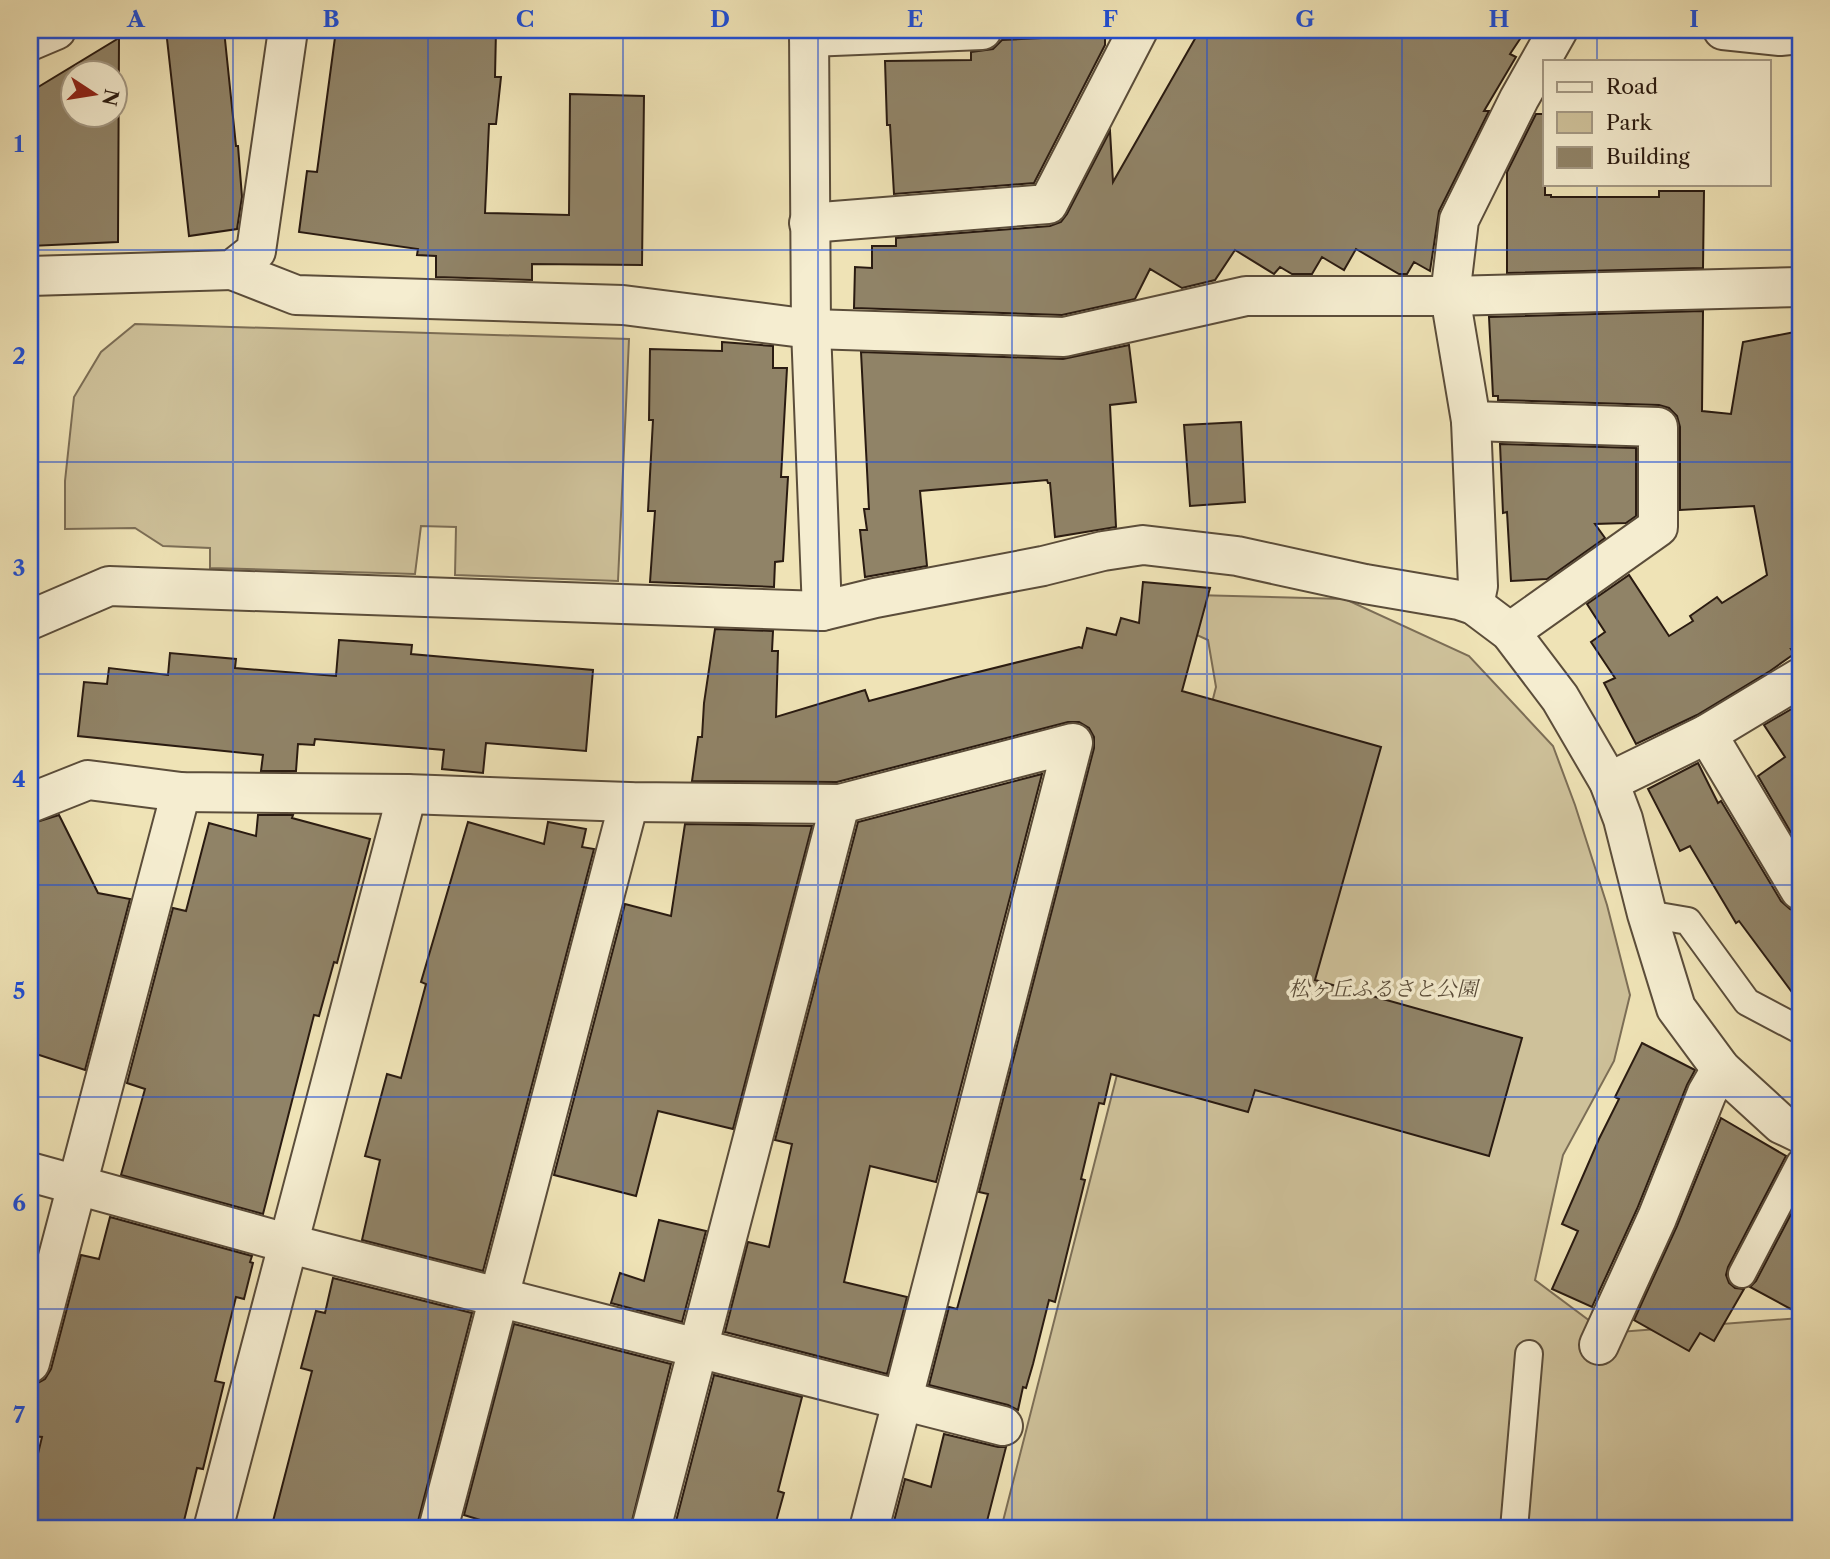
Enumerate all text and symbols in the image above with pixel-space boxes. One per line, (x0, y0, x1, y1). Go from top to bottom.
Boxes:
text: A (126, 5, 146, 33)
text: B (322, 5, 340, 33)
text: C (516, 5, 534, 33)
text: D (710, 5, 730, 33)
text: E (907, 5, 923, 33)
text: F (1102, 5, 1118, 33)
text: G (1295, 5, 1315, 33)
text: H (1489, 5, 1510, 33)
text: I (1689, 5, 1699, 33)
north arrow (60, 60, 130, 130)
legend (1543, 60, 1770, 186)
text: Road (1606, 74, 1658, 99)
text: N (97, 87, 123, 108)
text: Park (1606, 110, 1652, 135)
text: 1 (14, 130, 25, 158)
text: Building (1606, 144, 1691, 169)
text: 2 (12, 342, 26, 370)
text: 3 (13, 554, 26, 582)
text: 4 (12, 765, 26, 793)
park label: 松ヶ丘ふるさと公園 (1289, 976, 1480, 1001)
text: 5 (13, 977, 25, 1005)
text: 6 (12, 1189, 26, 1217)
text: 7 (13, 1401, 25, 1429)

